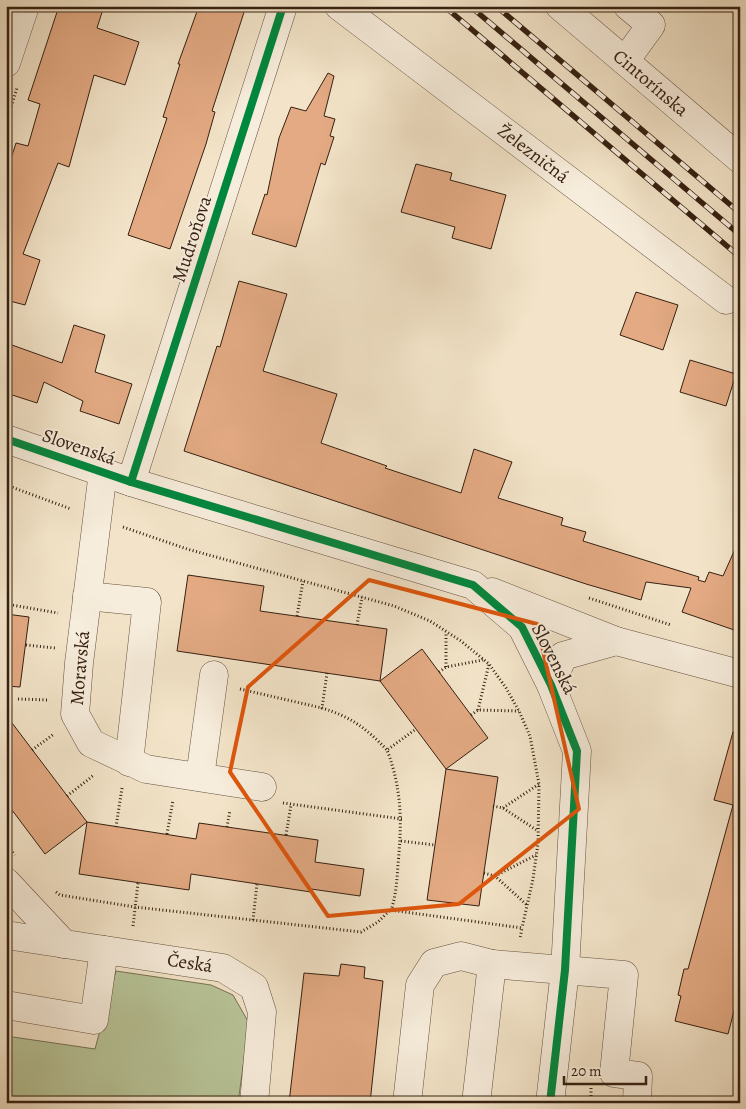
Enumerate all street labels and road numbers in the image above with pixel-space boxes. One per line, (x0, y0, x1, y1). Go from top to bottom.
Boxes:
street label: Cintorínska (607, 43, 694, 123)
street label: Železničná (492, 118, 575, 189)
street label: Mudroňova (166, 192, 218, 286)
street label: Slovenská (39, 422, 119, 472)
street label: Slovenská (525, 619, 583, 699)
street label: Moravská (64, 629, 96, 706)
street label: Česká (165, 947, 215, 979)

